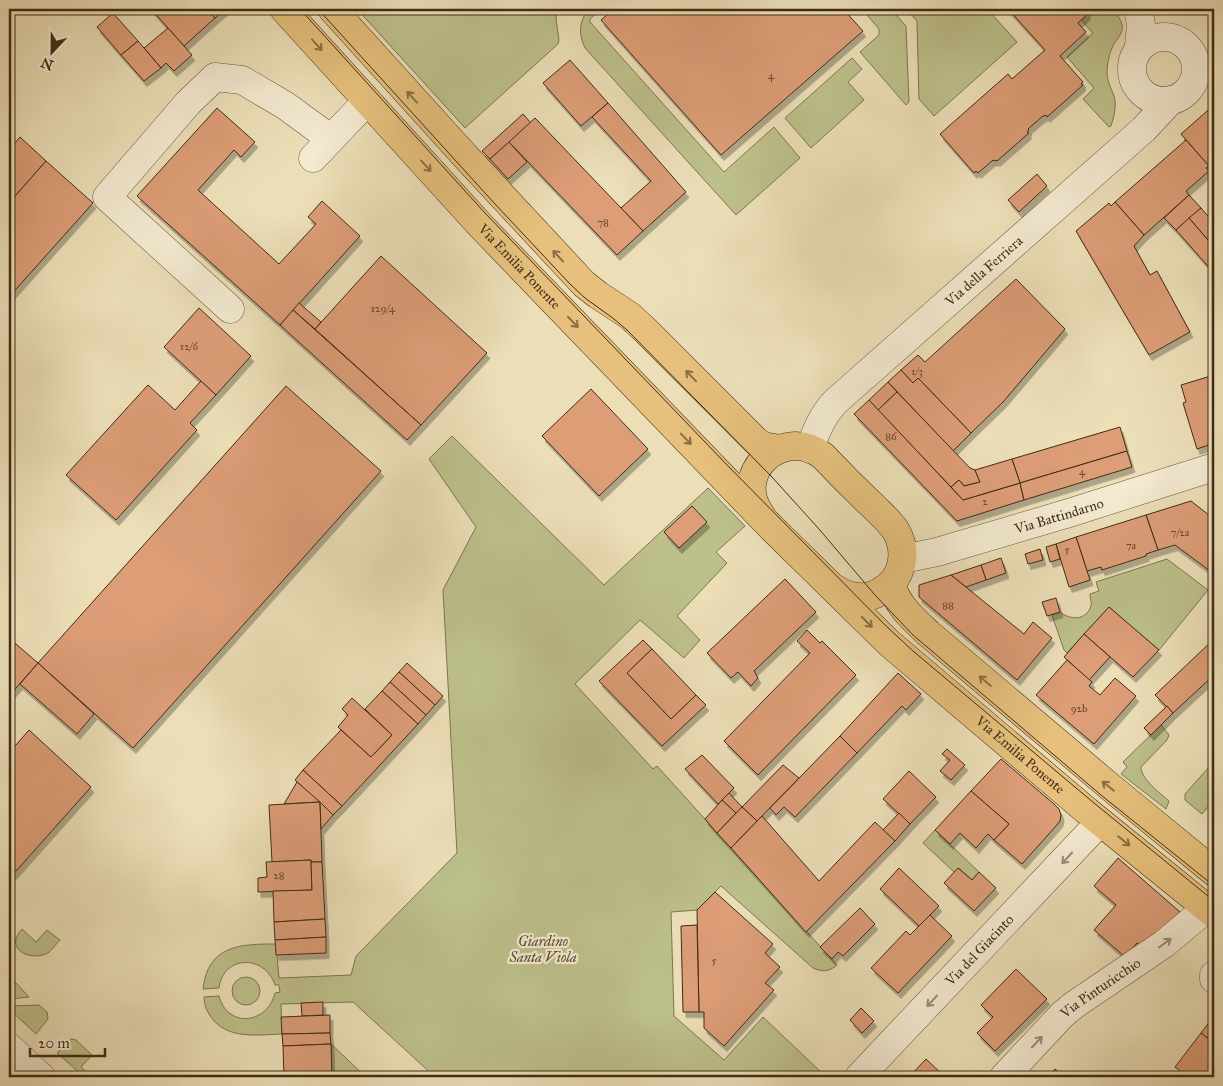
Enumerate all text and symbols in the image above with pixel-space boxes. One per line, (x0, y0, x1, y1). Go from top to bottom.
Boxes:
north arrow (28, 28, 78, 78)
one-way arrow (311, 39, 322, 52)
text: N (39, 53, 56, 74)
house number: 4 (768, 69, 775, 82)
one-way arrow (406, 91, 418, 104)
one-way arrow (420, 159, 431, 172)
house number: 78 (597, 216, 609, 229)
street label: Via Emilia Ponente (474, 220, 564, 313)
street label: Via della Ferriera (941, 232, 1026, 311)
one-way arrow (552, 249, 564, 262)
house number: 129/4 (371, 302, 396, 315)
one-way arrow (567, 316, 579, 328)
house number: 12/6 (180, 340, 199, 353)
house number: 1/3 (911, 365, 923, 378)
one-way arrow (685, 369, 697, 382)
house number: 86 (885, 430, 897, 443)
one-way arrow (680, 433, 692, 445)
house number: 4 (1079, 465, 1086, 478)
house number: 2 (982, 495, 988, 508)
street label: Via Battindarno (1012, 495, 1106, 538)
house number: 7/2a (1171, 526, 1190, 539)
house number: 7a (1126, 539, 1137, 552)
house number: 5 (1064, 543, 1070, 556)
house number: 88 (942, 599, 954, 612)
one-way arrow (861, 616, 874, 628)
one-way arrow (978, 675, 991, 687)
house number: 92b (1071, 702, 1087, 715)
street label: Via Emilia Ponente (971, 712, 1068, 798)
one-way arrow (1102, 780, 1115, 792)
one-way arrow (1117, 835, 1130, 846)
one-way arrow (1061, 851, 1073, 864)
house number: 28 (273, 869, 285, 882)
street label: Via del Giacinto (941, 911, 1017, 990)
park label: Giardino Santa Viola (508, 933, 577, 966)
one-way arrow (1158, 938, 1172, 948)
house number: 5 (711, 954, 717, 967)
street label: Via Pinturicchio (1056, 954, 1144, 1022)
one-way arrow (926, 995, 938, 1008)
scale bar (30, 1026, 105, 1058)
text: 20 m (38, 1034, 70, 1052)
one-way arrow (1031, 1035, 1043, 1048)

